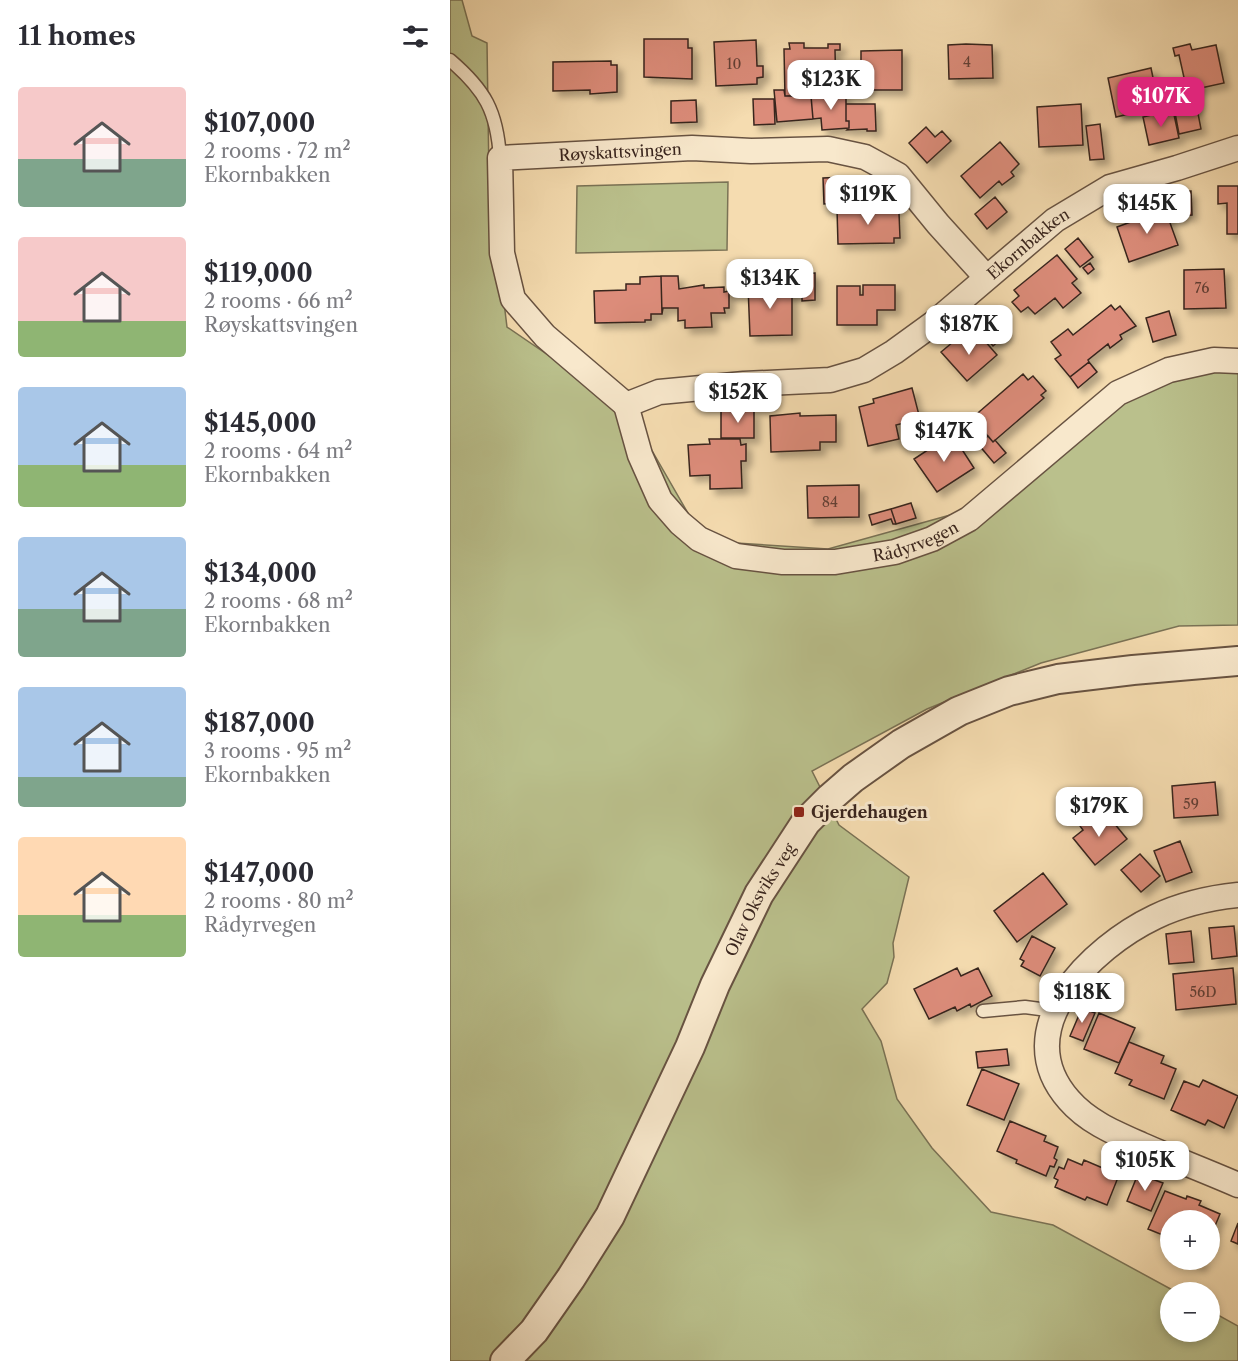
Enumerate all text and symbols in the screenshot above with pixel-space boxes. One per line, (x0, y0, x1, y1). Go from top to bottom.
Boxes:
text: 11 homes (18, 20, 136, 52)
icon: filters (399, 20, 432, 53)
house number: 4 (963, 53, 971, 71)
house number: 10 (727, 55, 741, 73)
pin: $123K (789, 60, 873, 111)
text: $123K (801, 67, 861, 91)
pin: $107K (1119, 77, 1203, 128)
text: $107K (1131, 84, 1191, 108)
text: $107,000 (204, 107, 315, 139)
icon: home (66, 111, 138, 183)
text: 2 rooms · 72 m² (204, 139, 351, 163)
street label: Røyskattsvingen (558, 139, 682, 165)
text: Ekornbakken (204, 163, 330, 187)
pin: $119K (826, 175, 910, 226)
text: $119K (839, 182, 897, 206)
pin: $145K (1105, 184, 1189, 235)
text: $145K (1117, 191, 1177, 215)
street label: Ekornbakken (983, 204, 1073, 284)
text: $119,000 (204, 257, 313, 289)
pin: $134K (728, 259, 812, 310)
icon: home (66, 261, 138, 333)
text: $134K (740, 266, 800, 290)
house number: 76 (1195, 279, 1209, 297)
text: 2 rooms · 66 m² (204, 289, 353, 313)
pin: $187K (927, 305, 1011, 356)
text: $187K (940, 312, 998, 336)
text: Røyskattsvingen (204, 313, 358, 337)
pin: $152K (696, 373, 780, 424)
text: $152K (709, 380, 768, 404)
text: $145,000 (204, 407, 317, 439)
icon: home (66, 411, 138, 483)
pin: $147K (902, 412, 986, 463)
text: $147K (915, 419, 973, 443)
text: 2 rooms · 64 m² (204, 439, 353, 463)
text: Ekornbakken (204, 463, 330, 487)
house number: 84 (822, 493, 838, 511)
street label: Rådyrvegen (871, 517, 962, 566)
text: $134,000 (204, 557, 317, 589)
icon: home (66, 561, 138, 633)
text: 2 rooms · 68 m² (204, 589, 353, 613)
text: Ekornbakken (204, 613, 330, 637)
text: $187,000 (204, 707, 315, 739)
icon: home (66, 711, 138, 783)
text: 3 rooms · 95 m² (204, 739, 351, 763)
text: Ekornbakken (204, 763, 330, 787)
pin: $179K (1057, 787, 1141, 838)
text: $179K (1070, 794, 1128, 818)
house number: 59 (1183, 795, 1199, 813)
place label: Gjerdehaugen (811, 802, 928, 822)
marker: Gjerdehaugen (792, 805, 806, 819)
street label: Olav Oksviks veg (720, 839, 800, 960)
text: $147,000 (204, 857, 314, 889)
icon: home (66, 861, 138, 933)
text: 2 rooms · 80 m² (204, 889, 354, 913)
text: Rådyrvegen (204, 913, 316, 937)
pin: $118K (1040, 973, 1124, 1024)
text: $118K (1053, 980, 1111, 1004)
house number: 56D (1189, 983, 1217, 1001)
pin: $105K (1103, 1141, 1187, 1192)
text: $105K (1115, 1148, 1175, 1172)
map controls (1160, 1210, 1220, 1342)
button: + (1160, 1210, 1220, 1270)
button: − (1160, 1282, 1220, 1342)

